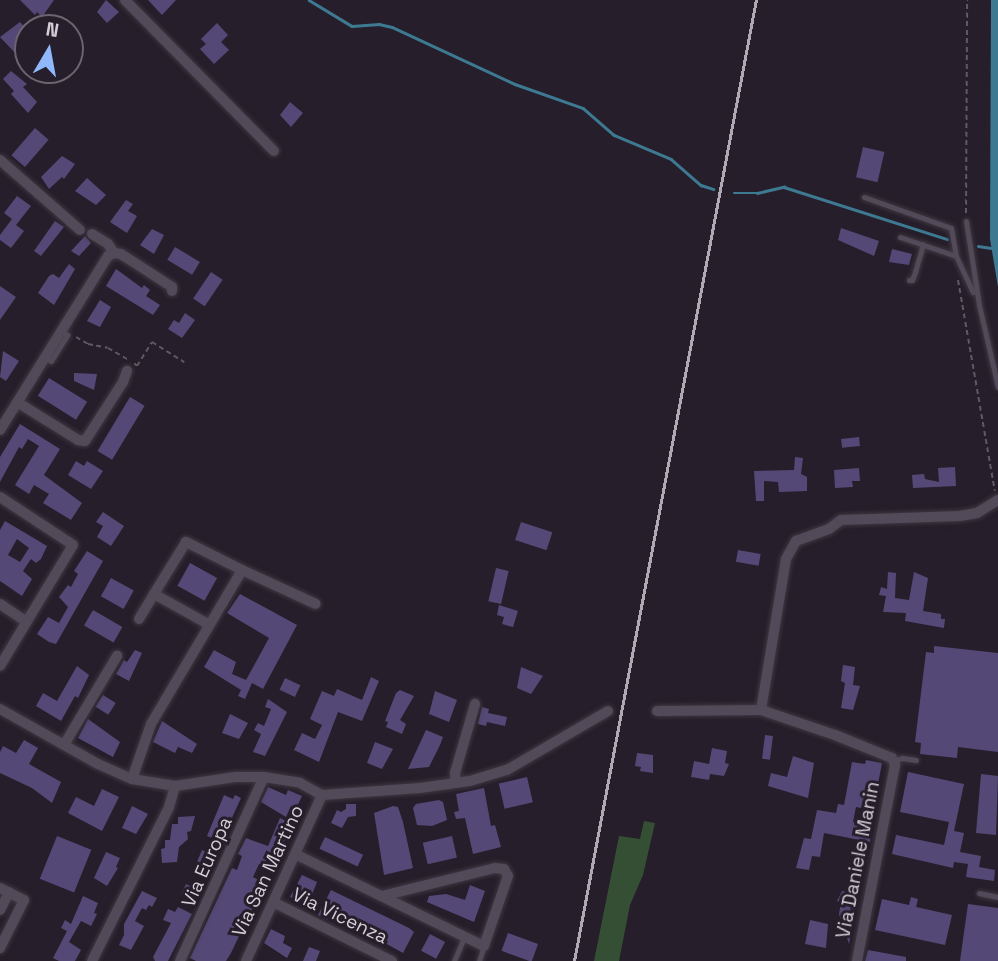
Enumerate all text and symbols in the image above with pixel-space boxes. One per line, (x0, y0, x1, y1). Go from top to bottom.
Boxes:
north arrow (14, 14, 84, 84)
text: N (44, 16, 61, 43)
street label: Via Daniele Manin (832, 780, 884, 940)
street label: Via San Martino (228, 802, 308, 940)
street label: Via Europa (177, 813, 237, 911)
street label: Via Vicenza (288, 883, 392, 949)

